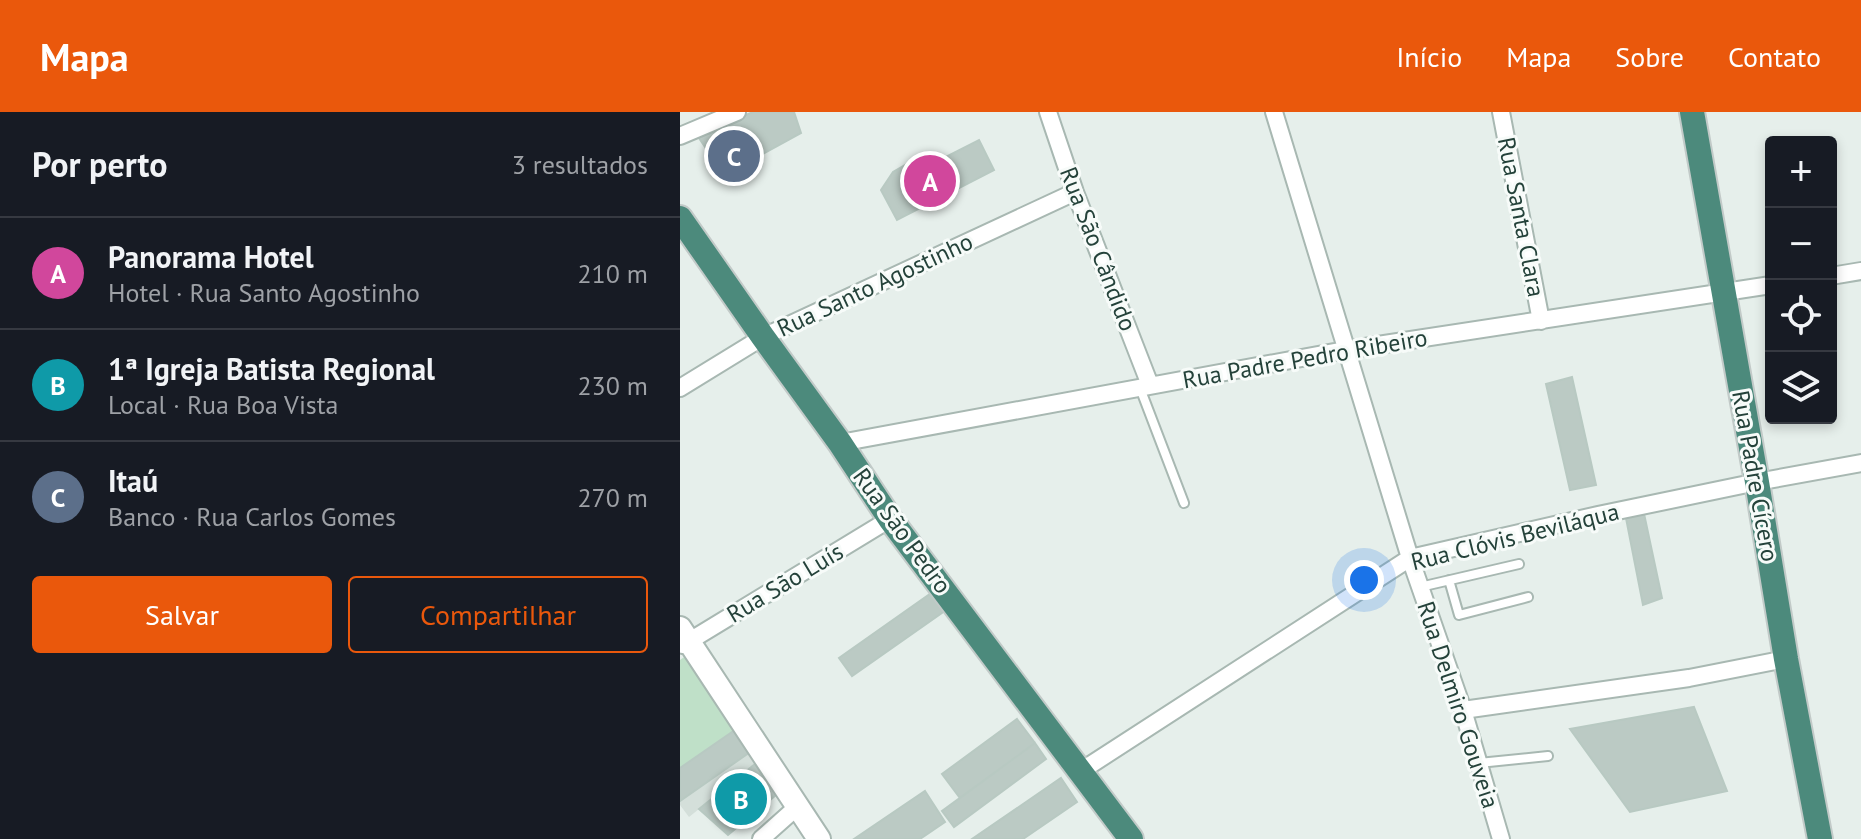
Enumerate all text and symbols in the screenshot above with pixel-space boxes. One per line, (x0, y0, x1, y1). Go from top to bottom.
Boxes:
text: Mapa (40, 32, 129, 81)
text: Início (1396, 38, 1462, 75)
text: Mapa (1506, 38, 1571, 75)
text: Sobre (1615, 38, 1684, 75)
text: Contato (1728, 38, 1821, 75)
pin: C (708, 126, 760, 186)
street label: Rua Santa Clara (1491, 134, 1552, 299)
map controls (1765, 136, 1837, 424)
button: + (1765, 136, 1837, 208)
text: Por perto (32, 142, 168, 186)
text: 3 resultados (512, 148, 648, 181)
pin: A (904, 151, 956, 211)
street label: Rua São Cândido (1053, 162, 1144, 335)
button: − (1765, 208, 1837, 280)
street label: Rua Santo Agostinho (772, 226, 978, 344)
text: Panorama Hotel (108, 237, 314, 276)
text: A (50, 257, 66, 290)
text: 210 m (577, 257, 648, 290)
text: Hotel · Rua Santo Agostinho (108, 276, 420, 309)
button: locate (1765, 280, 1837, 352)
street label: Rua Padre Pedro Ribeiro (1180, 322, 1430, 395)
text: 1ª Igreja Batista Regional (108, 349, 435, 388)
button: layers (1765, 352, 1837, 424)
text: B (50, 369, 66, 402)
text: 230 m (577, 369, 648, 402)
text: Local · Rua Boa Vista (108, 388, 339, 421)
street label: Rua Padre Cícero (1725, 388, 1786, 564)
text: Itaú (108, 461, 158, 500)
street label: Rua São Pedro (846, 462, 958, 600)
text: C (51, 481, 65, 514)
text: 270 m (577, 481, 648, 514)
street label: Rua Clóvis Beviláqua (1408, 496, 1622, 577)
text: Banco · Rua Carlos Gomes (108, 500, 396, 533)
street label: Rua São Luís (721, 536, 849, 629)
your location (1344, 560, 1384, 600)
button: Salvar (32, 576, 332, 653)
button: Compartilhar (348, 576, 648, 653)
street label: Rua Delmiro Gouveia (1410, 597, 1507, 812)
pin: B (715, 769, 767, 829)

